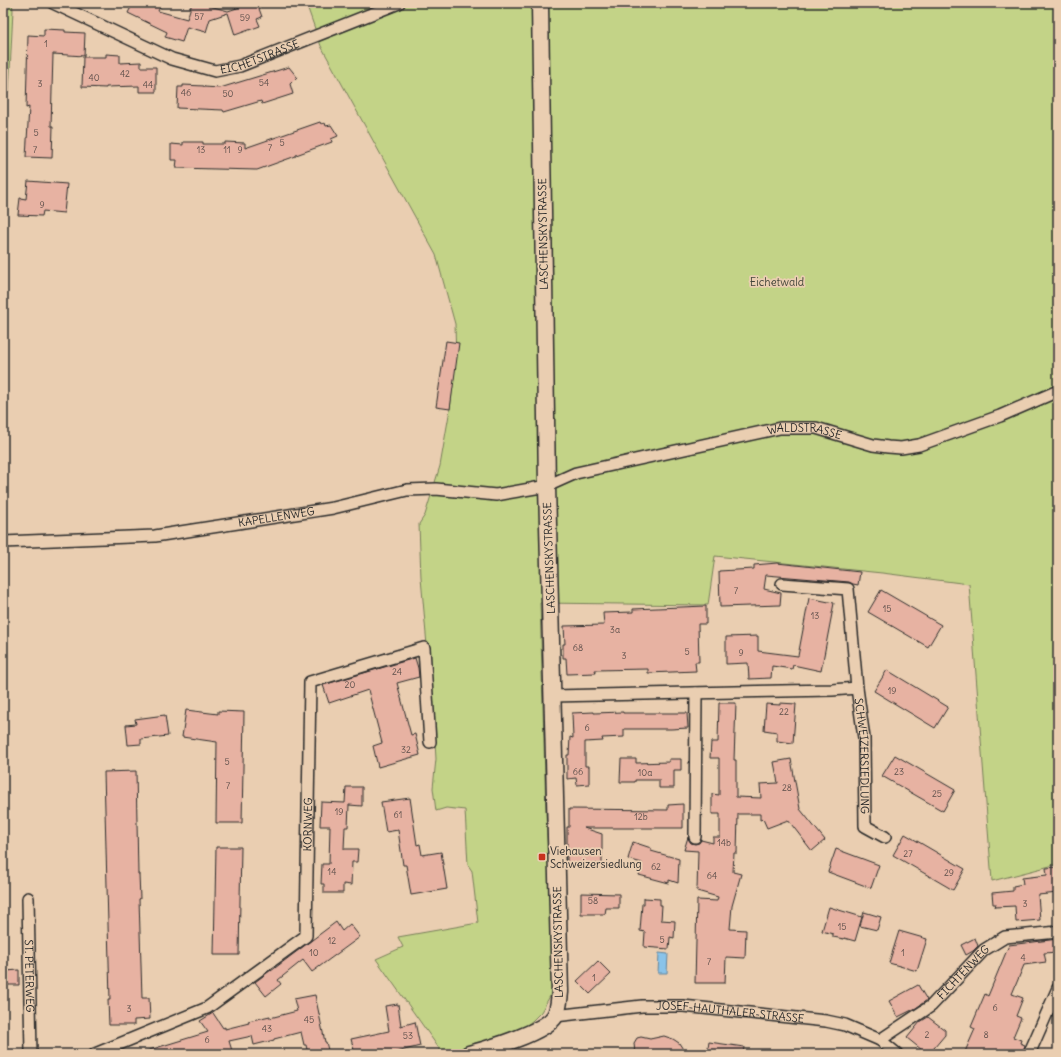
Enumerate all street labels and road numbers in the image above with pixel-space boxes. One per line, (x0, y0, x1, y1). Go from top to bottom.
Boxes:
street label: EICHETSTRASSE (219, 36, 301, 77)
street label: LASCHENSKYSTRASSE (535, 178, 551, 290)
street label: WALDSTRASSE (766, 421, 843, 442)
street label: LASCHENSKYSTRASSE (540, 502, 558, 614)
street label: KAPELLENWEG (237, 504, 316, 530)
street label: SCHWEIZERSIEDLUNG (852, 697, 872, 814)
street label: KORNWEG (300, 797, 315, 852)
street label: LASCHENSKYSTRASSE (550, 886, 566, 998)
street label: ST. PETERWEG (22, 939, 37, 1013)
street label: FICHTENWEG (934, 942, 992, 1002)
street label: JOSEF-HAUTHALER-STRASSE (656, 999, 805, 1026)

